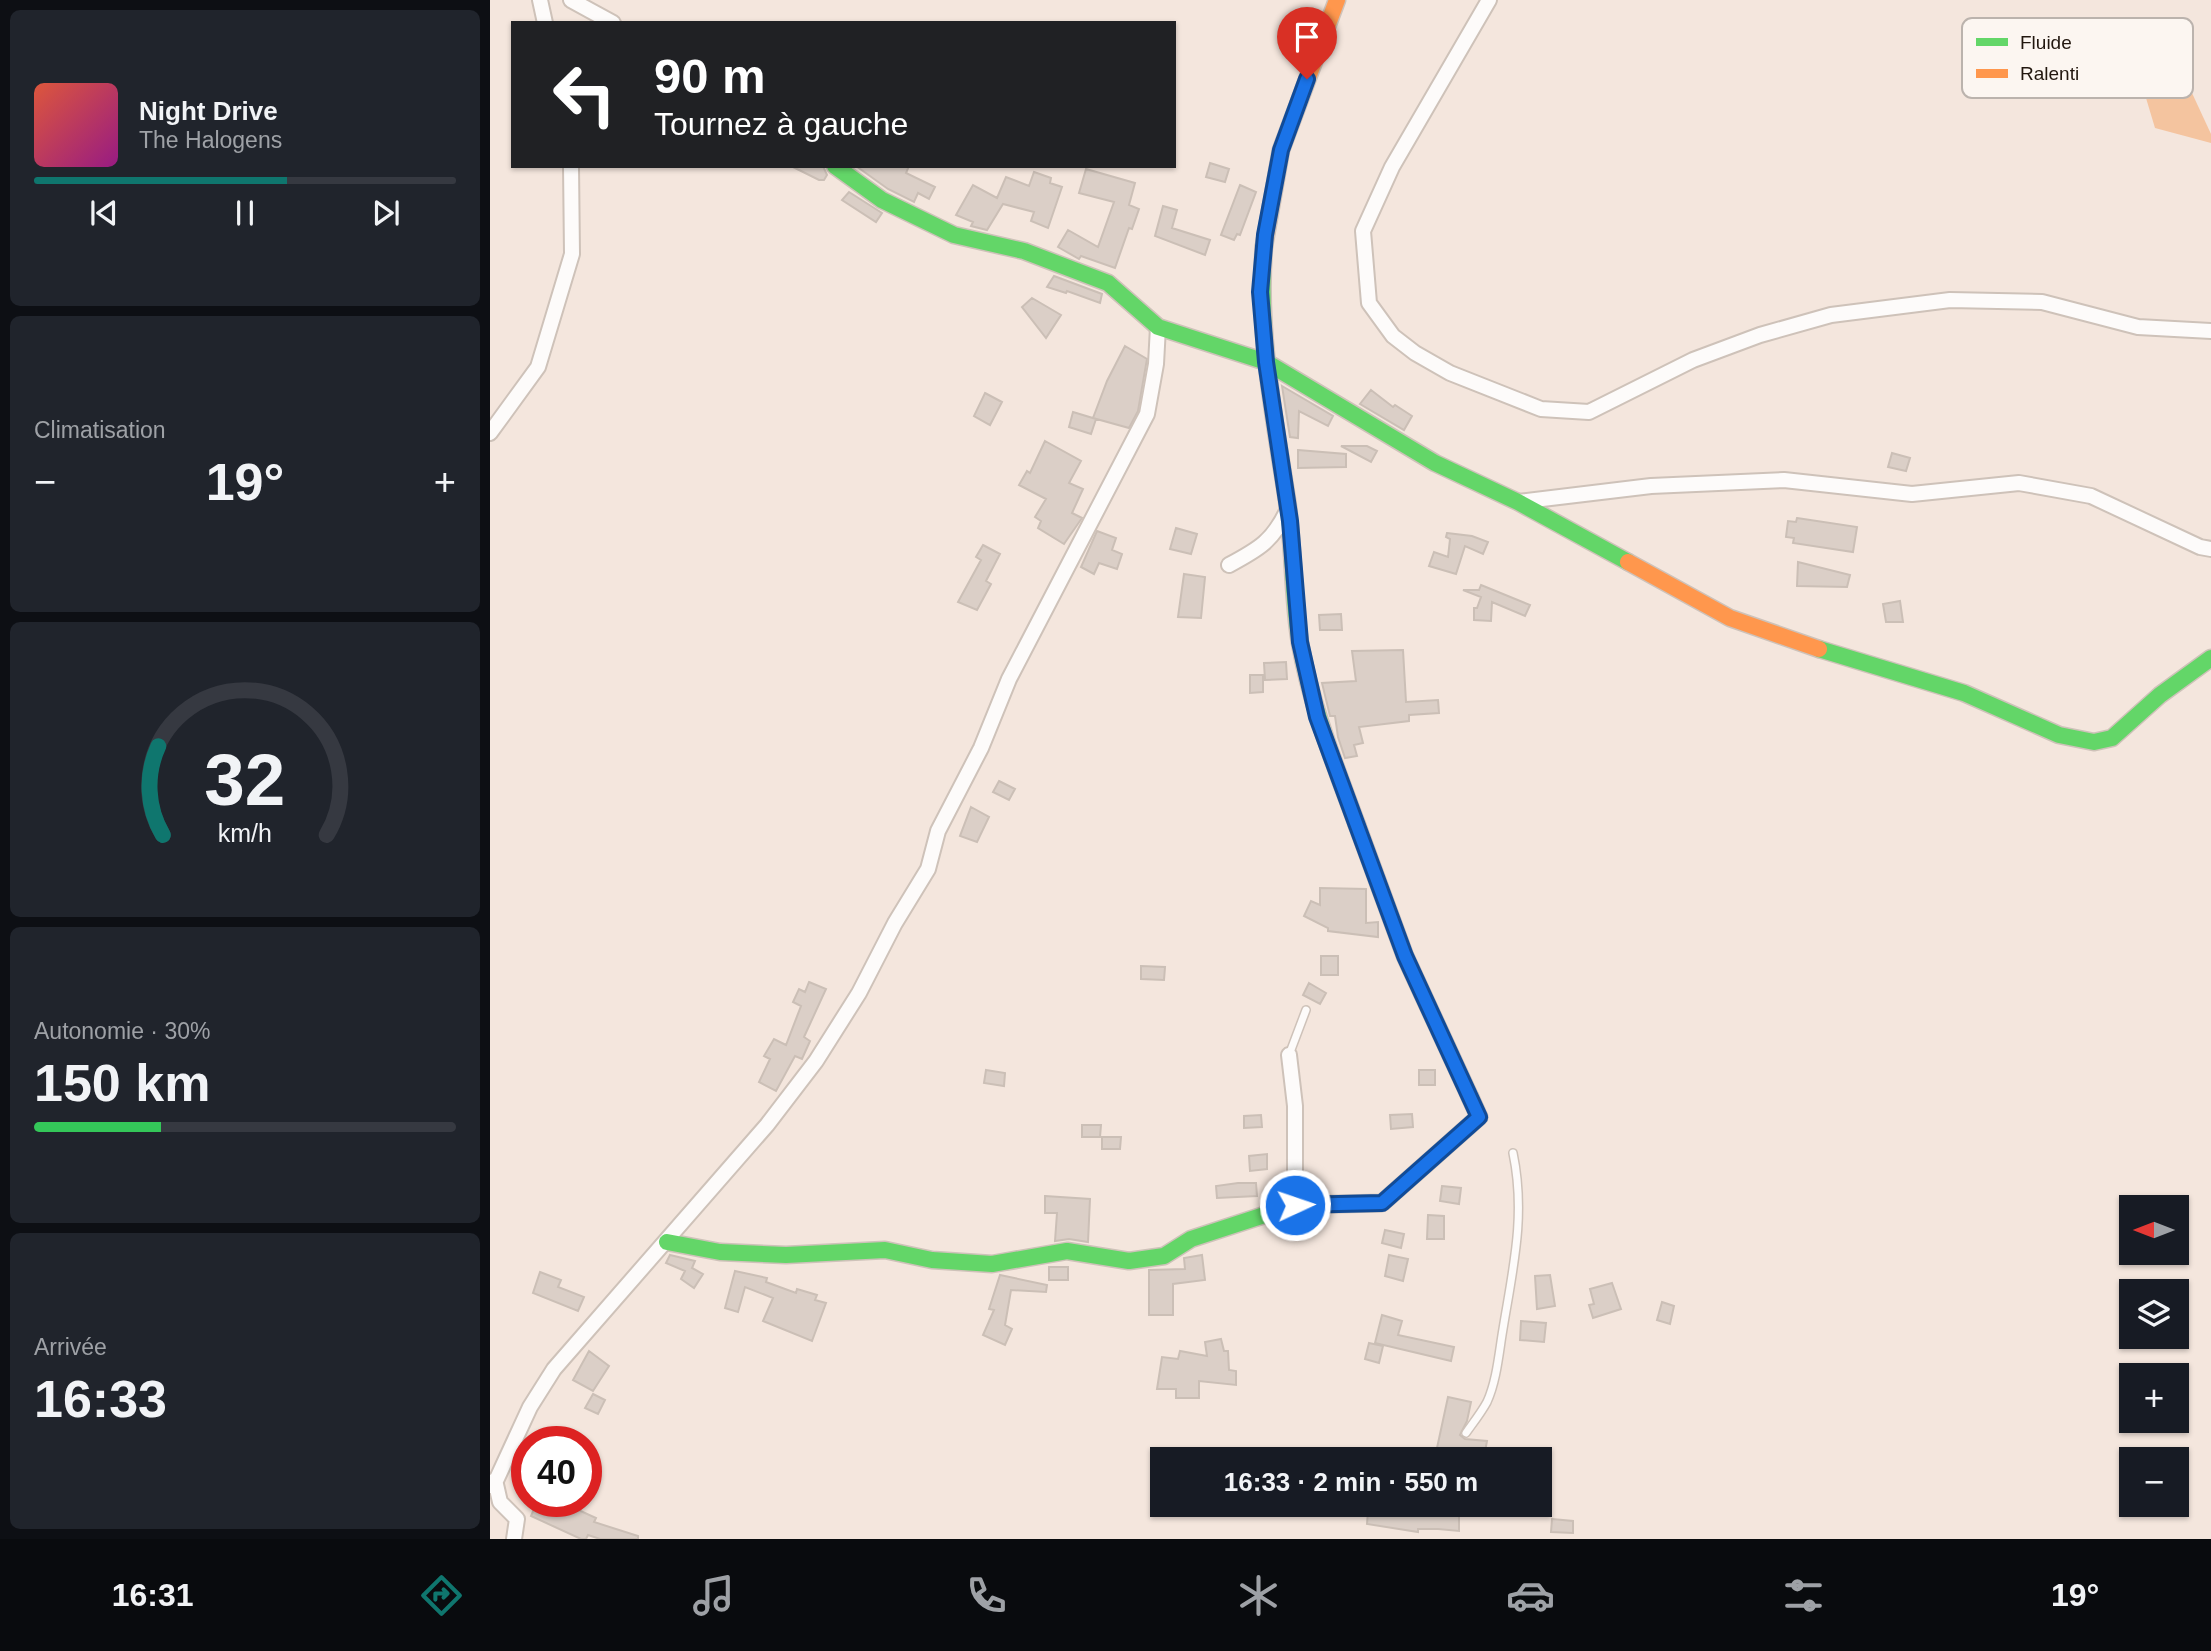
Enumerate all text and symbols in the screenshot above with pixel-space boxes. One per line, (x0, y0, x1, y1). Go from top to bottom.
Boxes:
pin (1277, 7, 1337, 79)
icon: arrive (1288, 18, 1326, 56)
legend (1962, 18, 2193, 98)
text: Fluide (2020, 32, 2072, 53)
icon: left (539, 49, 630, 140)
text: 90 m (654, 49, 766, 103)
text: Ralenti (2020, 63, 2079, 84)
text: Night Drive (139, 96, 278, 126)
text: Tournez à gauche (654, 106, 908, 142)
text: The Halogens (139, 127, 282, 153)
icon: previous (85, 194, 123, 232)
icon: pause (226, 194, 264, 232)
icon: next (367, 194, 405, 232)
text: Climatisation (34, 417, 166, 443)
text: 19° (206, 453, 284, 511)
text: − (34, 461, 56, 503)
text: + (434, 461, 456, 503)
text: 32 (205, 740, 285, 821)
text: km/h (218, 819, 272, 847)
text: Autonomie · 30% (34, 1018, 210, 1044)
text: 150 km (34, 1054, 210, 1112)
position arrow (1258, 1168, 1332, 1242)
north arrow (2119, 1195, 2189, 1265)
map controls (2119, 1195, 2189, 1517)
button: layers (2119, 1279, 2189, 1349)
text: Arrivée (34, 1334, 107, 1360)
button: + (2119, 1363, 2189, 1433)
text: 16:33 (34, 1370, 167, 1428)
speed limit sign: 40 (511, 1426, 602, 1517)
button: − (2119, 1447, 2189, 1517)
text: 16:33 · 2 min · 550 m (1224, 1467, 1478, 1497)
icon: directions (417, 1571, 466, 1620)
icon: music (689, 1571, 738, 1620)
icon: phone (962, 1571, 1011, 1620)
icon: climate (1234, 1571, 1283, 1620)
icon: car (1506, 1571, 1555, 1620)
icon: filters (1779, 1571, 1828, 1620)
text: 16:31 (112, 1577, 194, 1613)
text: 19° (2051, 1577, 2099, 1613)

